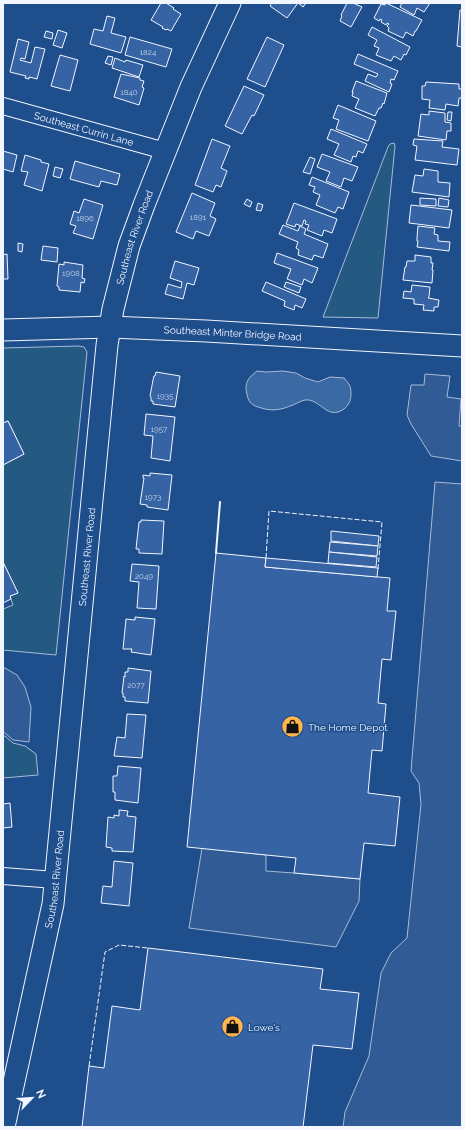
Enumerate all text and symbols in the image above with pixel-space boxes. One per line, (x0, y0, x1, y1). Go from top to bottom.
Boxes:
house number: 1824 (140, 47, 157, 57)
house number: 1840 (120, 87, 138, 97)
street label: Southeast Currin Lane (33, 109, 135, 148)
street label: Southeast River Road (114, 189, 155, 286)
house number: 1891 (190, 212, 207, 222)
house number: 1896 (76, 213, 94, 223)
house number: 1908 (62, 268, 80, 278)
street label: Southeast Minter Bridge Road (164, 324, 302, 342)
house number: 1935 (157, 391, 174, 401)
house number: 1957 (151, 424, 168, 434)
house number: 1973 (145, 492, 161, 502)
street label: Southeast River Road (76, 507, 97, 607)
house number: 2049 (135, 571, 153, 581)
house number: 2077 (127, 680, 145, 690)
shop icon: The Home Depot (279, 714, 305, 740)
place label: The Home Depot (308, 722, 388, 733)
street label: Southeast River Road (42, 830, 66, 929)
shop icon: Lowe's (219, 1014, 245, 1040)
place label: Lowe's (248, 1022, 280, 1033)
north arrow (12, 1078, 52, 1118)
text: N (33, 1087, 48, 1101)

